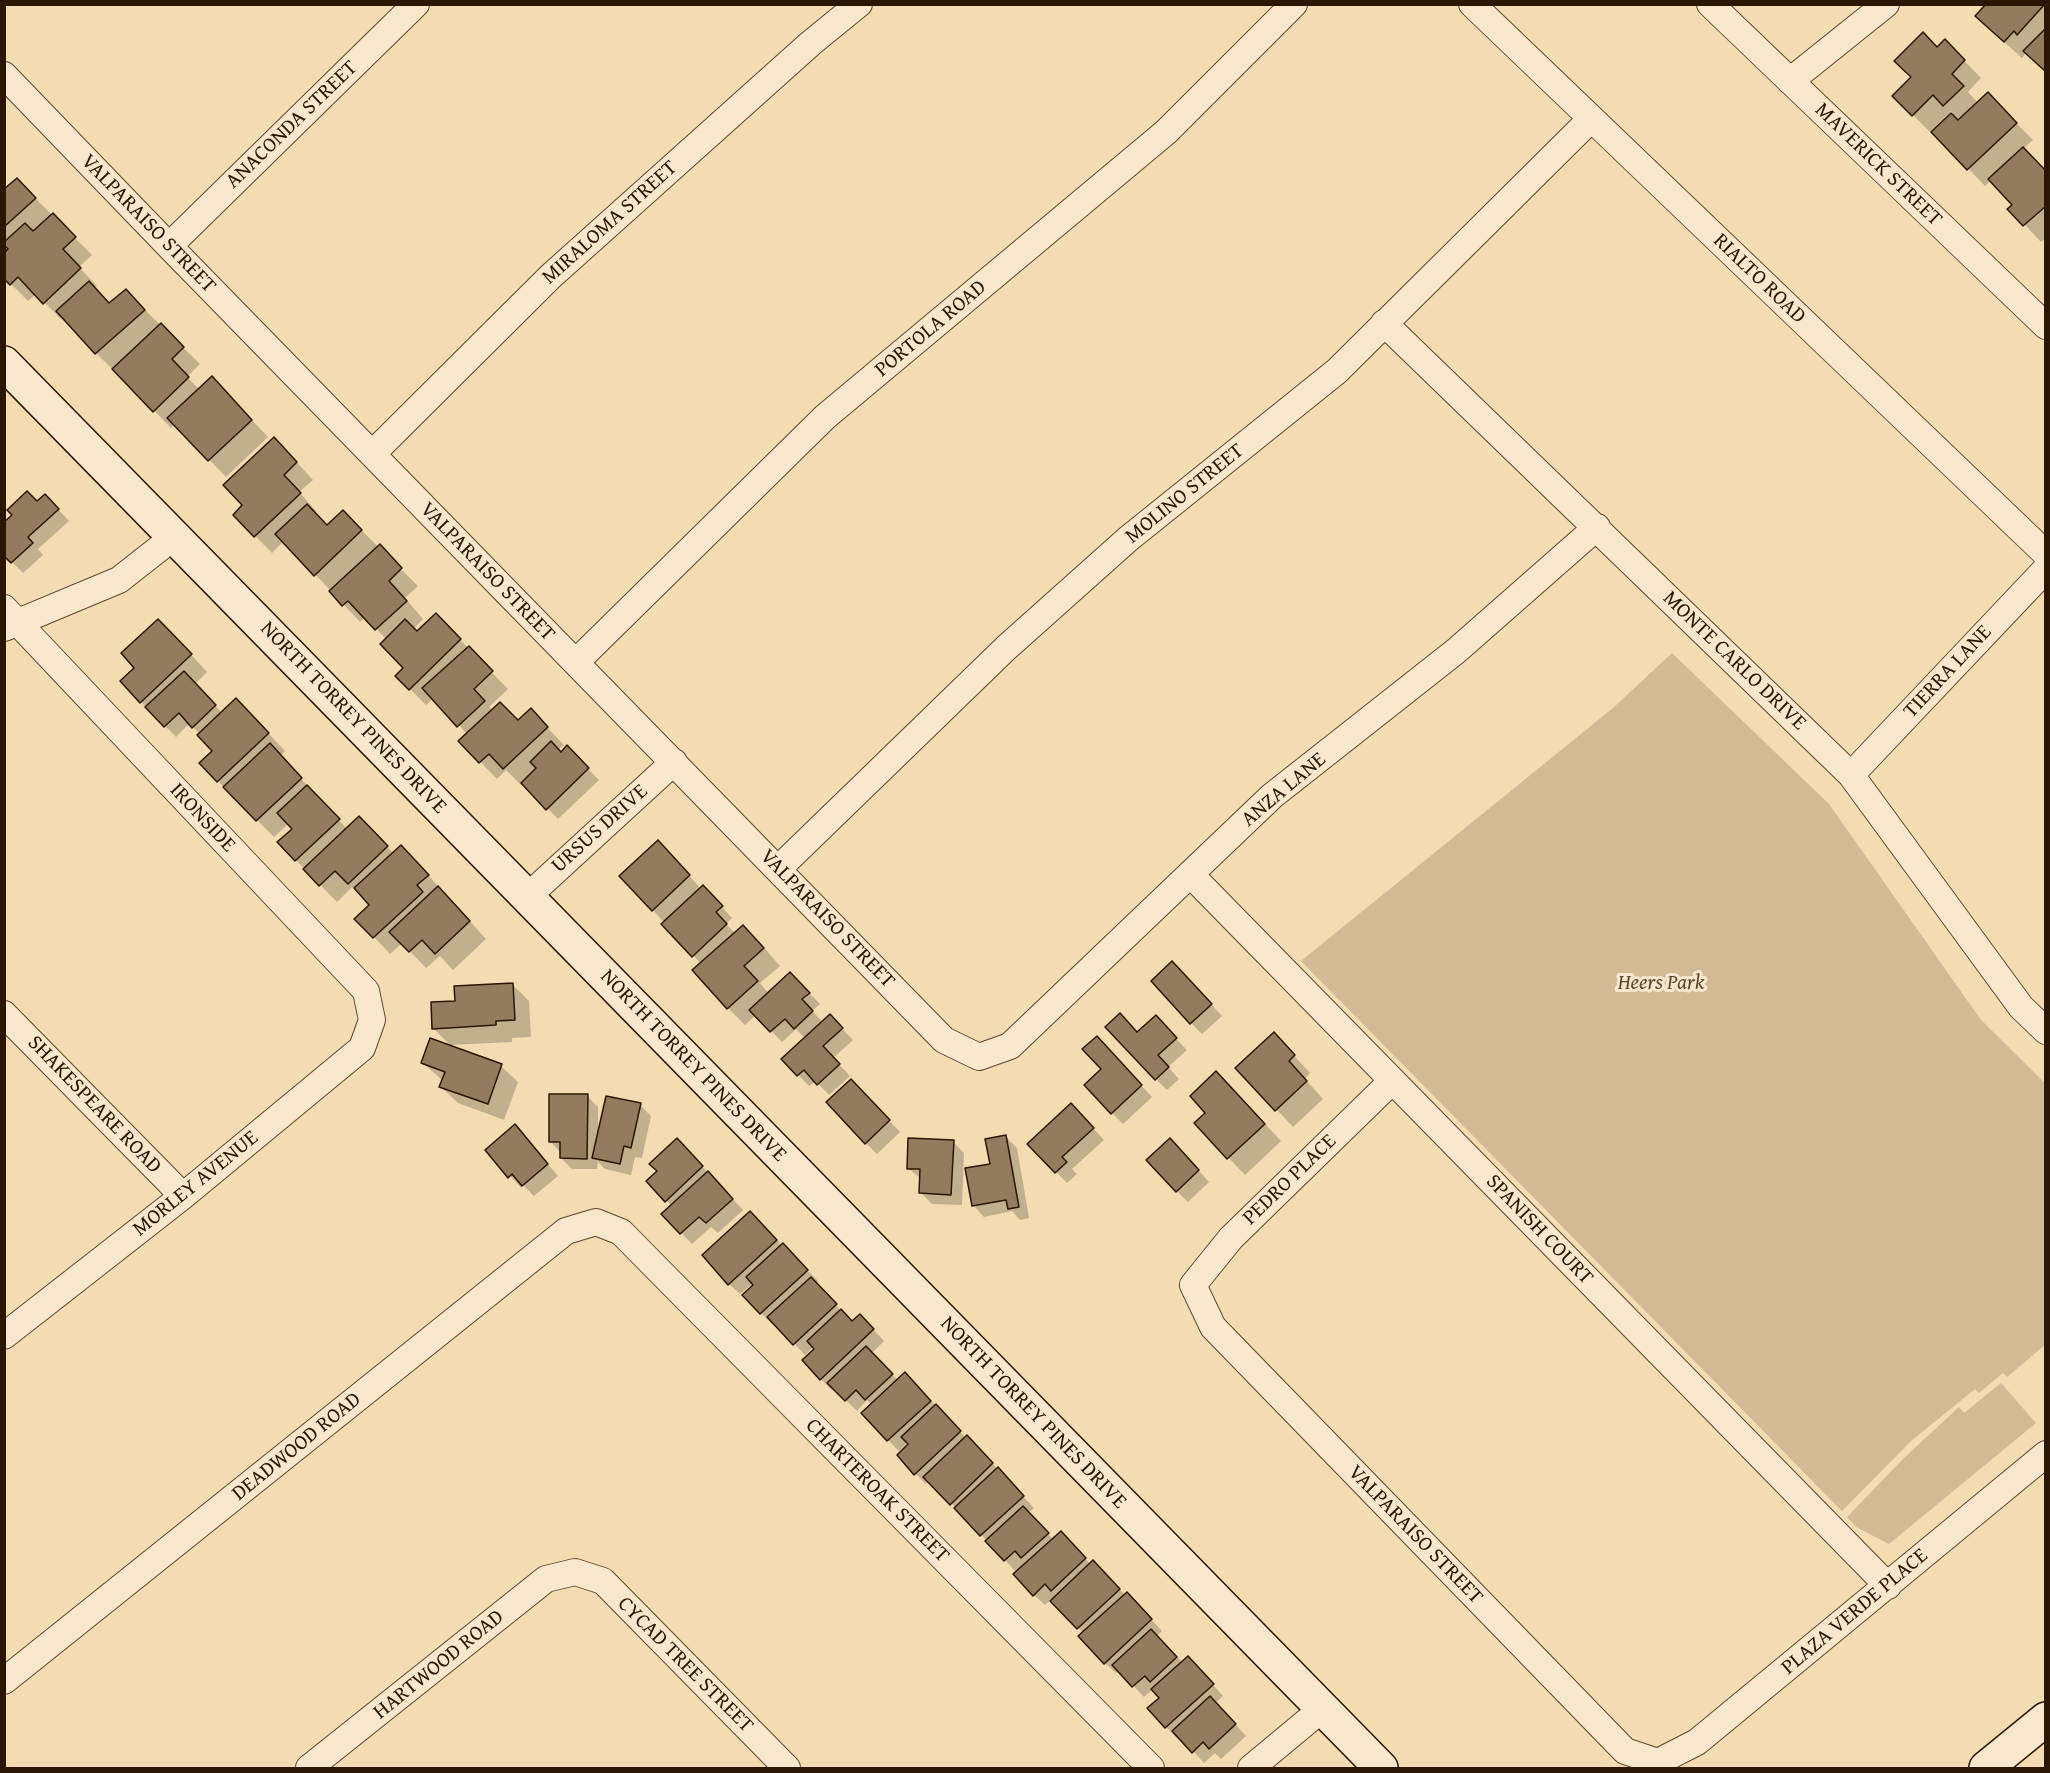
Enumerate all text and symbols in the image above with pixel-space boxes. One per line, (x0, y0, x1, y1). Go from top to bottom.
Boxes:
street label: ANACONDA STREET (221, 56, 363, 194)
street label: MAVERICK STREET (1809, 98, 1947, 232)
street label: VALPARAISO STREET (75, 149, 221, 299)
street label: MIRALOMA STREET (537, 156, 683, 290)
street label: RIALTO ROAD (1707, 229, 1811, 329)
street label: PORTOLA ROAD (870, 275, 992, 383)
street label: MOLINO STREET (1121, 439, 1249, 549)
street label: VALPARAISO STREET (414, 497, 560, 647)
street label: MONTE CARLO DRIVE (1657, 586, 1811, 736)
street label: NORTH TORREY PINES DRIVE (254, 617, 452, 819)
street label: TIERRA LANE (1899, 620, 1997, 724)
street label: ANZA LANE (1237, 747, 1331, 833)
street label: IRONSIDE (164, 778, 240, 858)
street label: URSUS DRIVE (547, 779, 653, 879)
street label: VALPARAISO STREET (754, 844, 900, 994)
street label: NORTH TORREY PINES DRIVE (594, 965, 792, 1167)
park label: Heers Park (1618, 971, 1704, 997)
street label: SHAKESPEARE ROAD (22, 1031, 166, 1179)
street label: MORLEY AVENUE (128, 1126, 264, 1242)
street label: PEDRO PLACE (1238, 1129, 1342, 1231)
street label: SPANISH COURT (1480, 1170, 1598, 1290)
street label: NORTH TORREY PINES DRIVE (934, 1312, 1132, 1514)
street label: DEADWOOD ROAD (227, 1387, 367, 1507)
street label: CHARTEROAK STREET (800, 1414, 954, 1568)
street label: VALPARAISO STREET (1342, 1460, 1488, 1610)
street label: PLAZA VERDE PLACE (1777, 1543, 1933, 1681)
street label: CYCAD TREE STREET (612, 1592, 758, 1738)
street label: HARTWOOD ROAD (369, 1605, 509, 1725)

